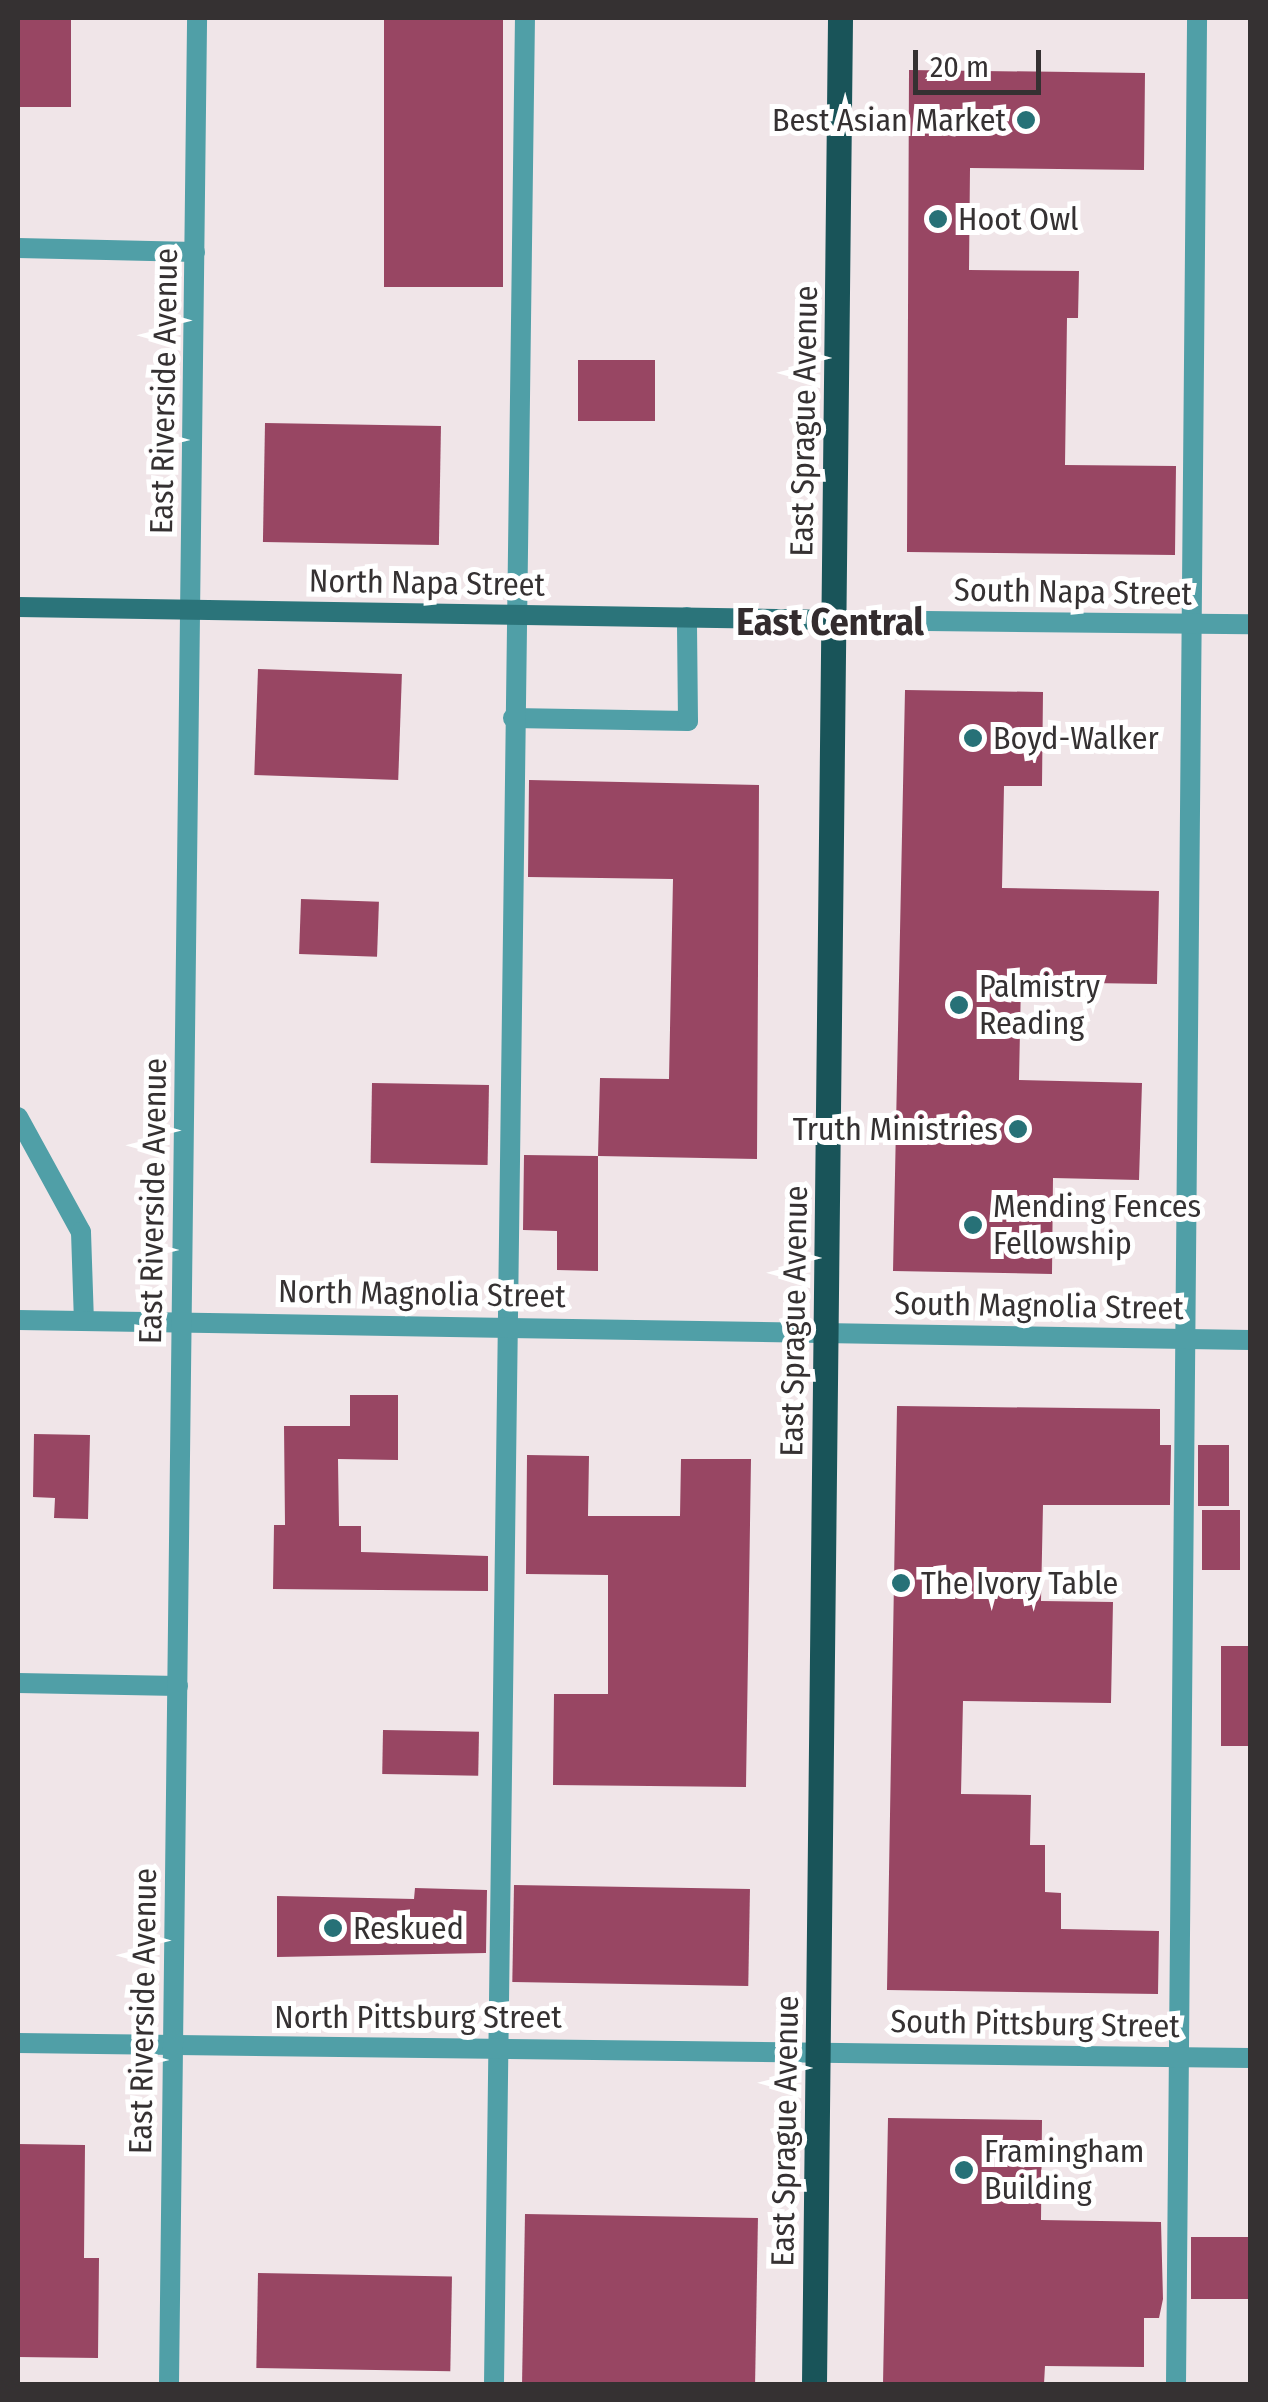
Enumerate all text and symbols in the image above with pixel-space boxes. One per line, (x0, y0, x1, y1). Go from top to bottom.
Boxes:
scale bar (918, 30, 1046, 92)
text: 20 m (930, 49, 989, 85)
place label: Best Asian Market (772, 101, 1006, 139)
marker: Best Asian Market (1015, 109, 1037, 131)
place label: Hoot Owl (958, 200, 1079, 238)
marker: Hoot Owl (927, 208, 949, 230)
street label: East Riverside Avenue (142, 248, 186, 534)
street label: East Sprague Avenue (782, 285, 826, 557)
street label: North Napa Street (309, 562, 545, 604)
street label: South Napa Street (954, 571, 1192, 613)
district label: East Central (736, 600, 924, 646)
place label: Boyd-Walker (993, 719, 1159, 757)
marker: Boyd-Walker (962, 727, 984, 749)
place label: Palmistry Reading (979, 968, 1100, 1043)
marker: Palmistry Reading (948, 994, 970, 1016)
street label: East Riverside Avenue (131, 1058, 175, 1344)
place label: Truth Ministries (793, 1110, 998, 1148)
marker: Truth Ministries (1007, 1118, 1029, 1140)
street label: East Sprague Avenue (772, 1185, 816, 1457)
place label: Mending Fences Fellowship (993, 1188, 1201, 1263)
marker: Mending Fences Fellowship (962, 1214, 984, 1236)
street label: North Magnolia Street (278, 1272, 566, 1316)
street label: South Magnolia Street (894, 1284, 1184, 1328)
place label: The Ivory Table (921, 1564, 1118, 1602)
marker: The Ivory Table (890, 1572, 912, 1594)
street label: East Riverside Avenue (121, 1868, 165, 2154)
place label: Reskued (353, 1909, 464, 1947)
marker: Reskued (322, 1917, 344, 1939)
street label: East Sprague Avenue (763, 1995, 807, 2267)
street label: North Pittsburg Street (274, 1998, 562, 2036)
street label: South Pittsburg Street (890, 2002, 1180, 2046)
place label: Framingham Building (984, 2133, 1144, 2208)
marker: Framingham Building (953, 2159, 975, 2181)

